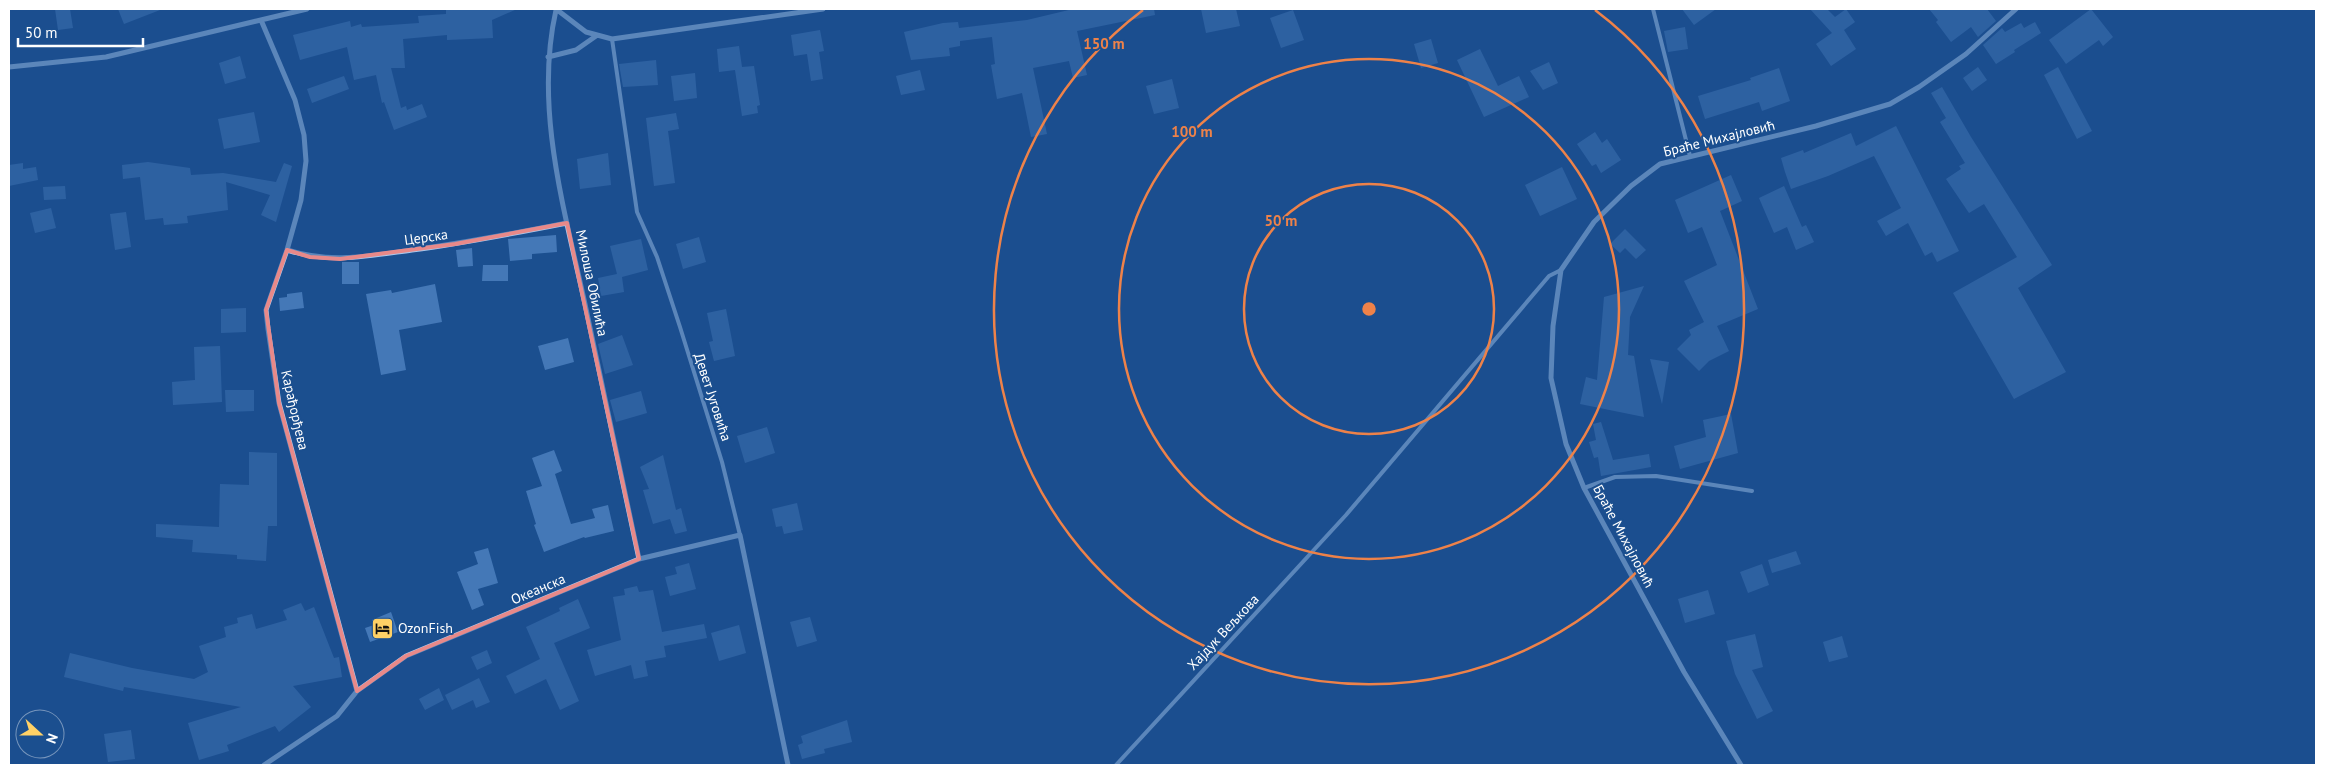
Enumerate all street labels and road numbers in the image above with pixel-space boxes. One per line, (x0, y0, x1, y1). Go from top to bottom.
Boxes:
street label: Браће Михајловић (1661, 115, 1777, 161)
street label: Церска (403, 225, 449, 249)
street label: Милоша Обилића (572, 228, 612, 338)
street label: Девет Југовића (690, 351, 736, 443)
street label: Карађорђева (277, 368, 313, 452)
street label: Браће Михајловић (1589, 481, 1659, 591)
street label: Океанска (508, 569, 568, 609)
street label: Хајдук Вељкова (1183, 590, 1263, 674)

